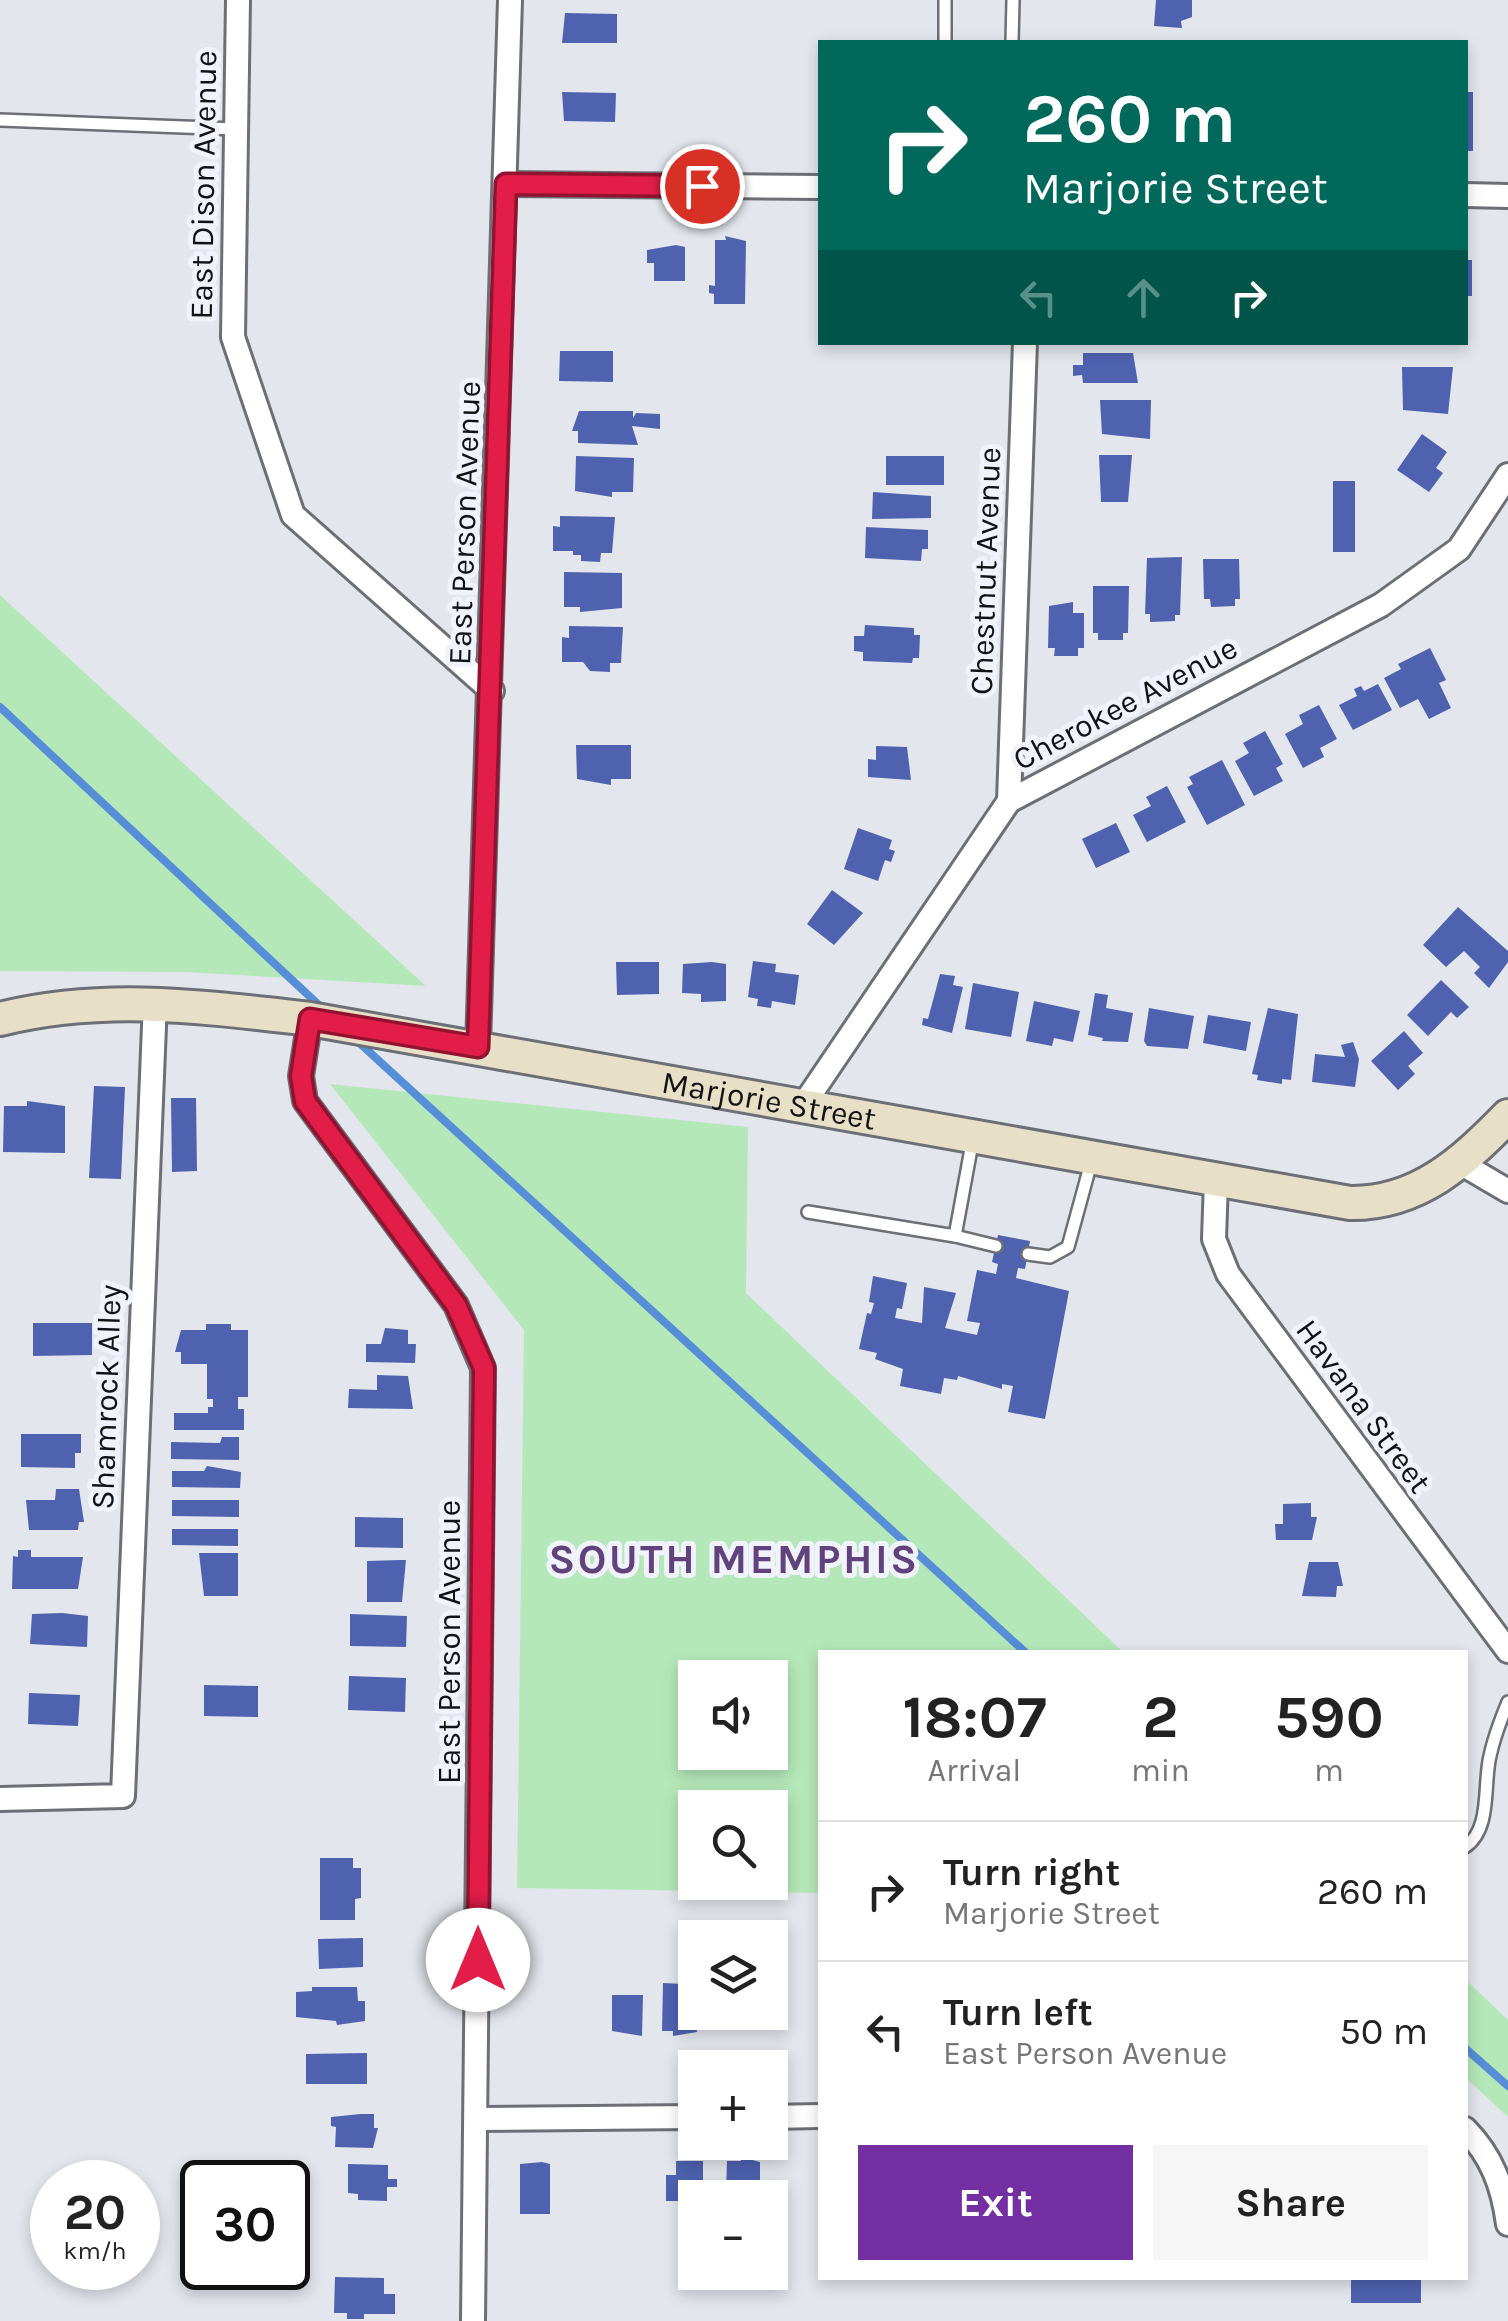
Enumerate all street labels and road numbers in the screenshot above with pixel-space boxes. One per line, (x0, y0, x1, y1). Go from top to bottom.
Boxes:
street label: East Dison Avenue (183, 50, 224, 320)
street label: East Person Avenue (441, 380, 488, 666)
street label: Chestnut Avenue (963, 447, 1008, 696)
street label: Cherokee Avenue (1007, 629, 1244, 778)
street label: Marjorie Street (659, 1064, 879, 1138)
street label: Shamrock Alley (84, 1284, 129, 1510)
street label: Havana Street (1288, 1312, 1439, 1500)
street label: East Person Avenue (431, 1500, 468, 1784)

